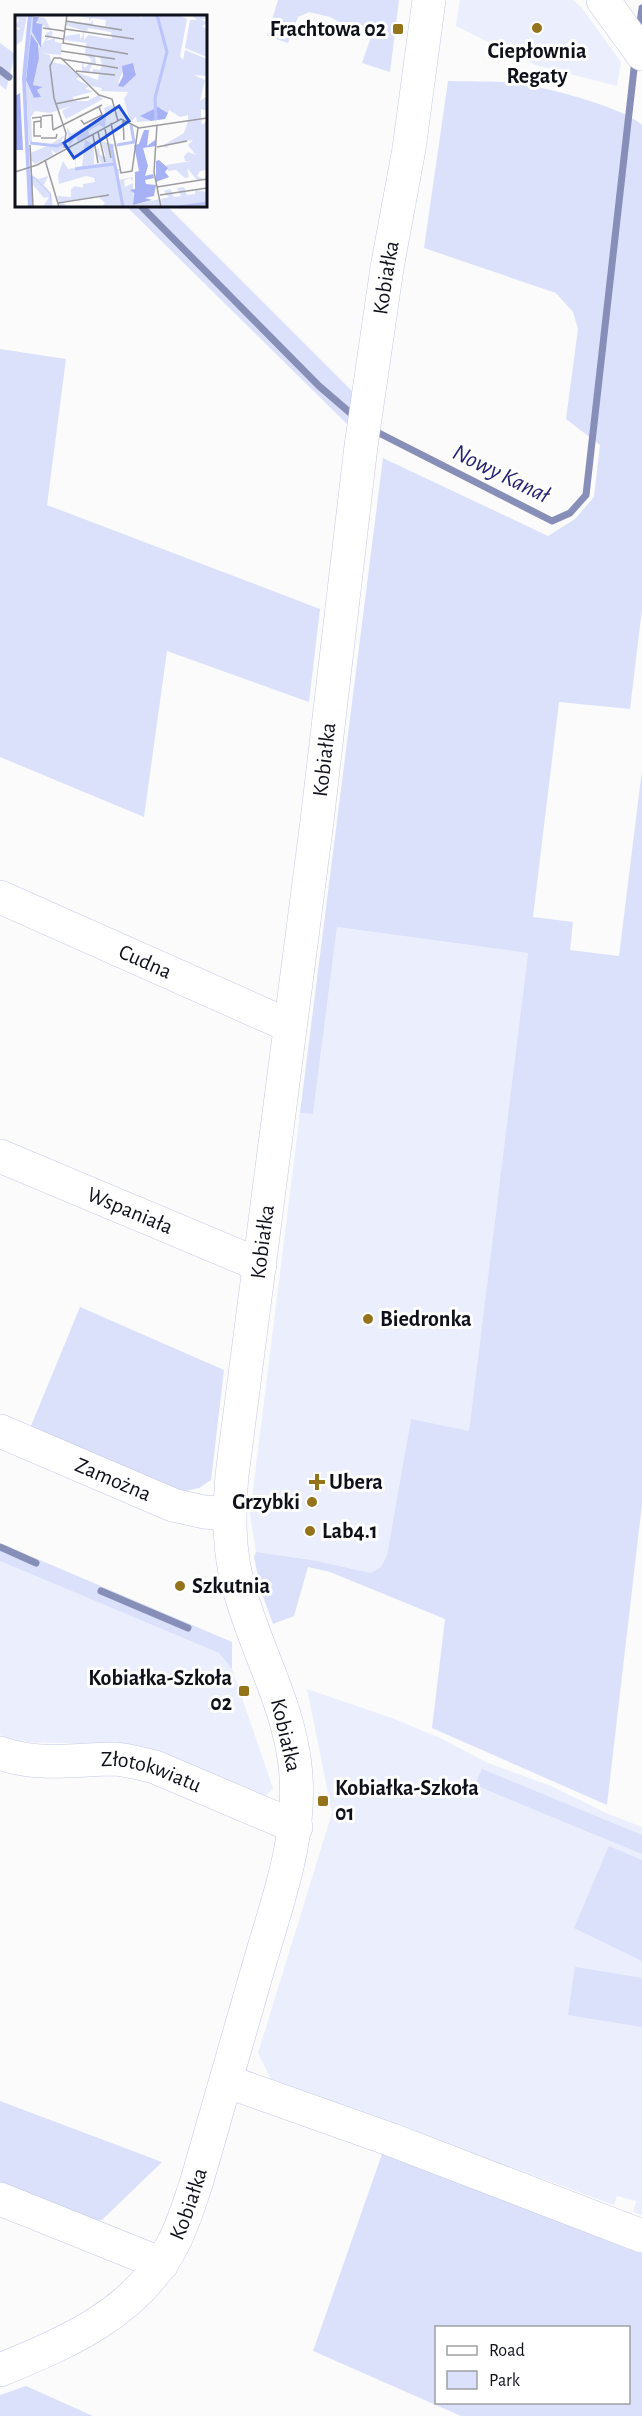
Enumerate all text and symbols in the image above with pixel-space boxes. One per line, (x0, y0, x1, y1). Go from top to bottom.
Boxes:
inset map (15, 15, 207, 207)
place label: Frachtowa 02 (270, 18, 386, 40)
marker: Ciepłownia Regaty (530, 21, 544, 35)
marker: Frachtowa 02 (391, 22, 405, 36)
place label: Ciepłownia Regaty (487, 40, 587, 88)
street label: Kobiałka (369, 239, 403, 316)
water label: Nowy Kanał (449, 440, 554, 508)
street label: Kobiałka (309, 721, 339, 798)
street label: Cudna (116, 940, 175, 983)
street label: Wspaniała (84, 1183, 176, 1238)
street label: Kobiałka (247, 1203, 278, 1280)
place label: Biedronka (380, 1308, 472, 1330)
marker: Biedronka (361, 1312, 375, 1326)
street label: Zamożna (72, 1453, 154, 1505)
place label: Ubera (329, 1471, 383, 1493)
marker: Ubera (310, 1475, 324, 1489)
place label: Grzybki (232, 1491, 300, 1514)
marker: Grzybki (305, 1495, 319, 1509)
place label: Lab4.1 (322, 1520, 378, 1542)
marker: Lab4.1 (303, 1524, 317, 1538)
place label: Szkutnia (192, 1575, 270, 1597)
marker: Szkutnia (173, 1579, 187, 1593)
place label: Kobiałka-Szkoła 02 (88, 1667, 232, 1714)
marker: Kobiałka-Szkoła 02 (237, 1684, 251, 1698)
street label: Kobiałka (267, 1696, 305, 1774)
street label: Złotokwiatu (101, 1748, 205, 1796)
place label: Kobiałka-Szkoła 01 (335, 1777, 479, 1824)
marker: Kobiałka-Szkoła 01 (316, 1794, 330, 1808)
street label: Kobiałka (166, 2166, 211, 2243)
legend (435, 2326, 630, 2404)
text: Road (489, 2342, 525, 2360)
text: Park (489, 2372, 521, 2390)

